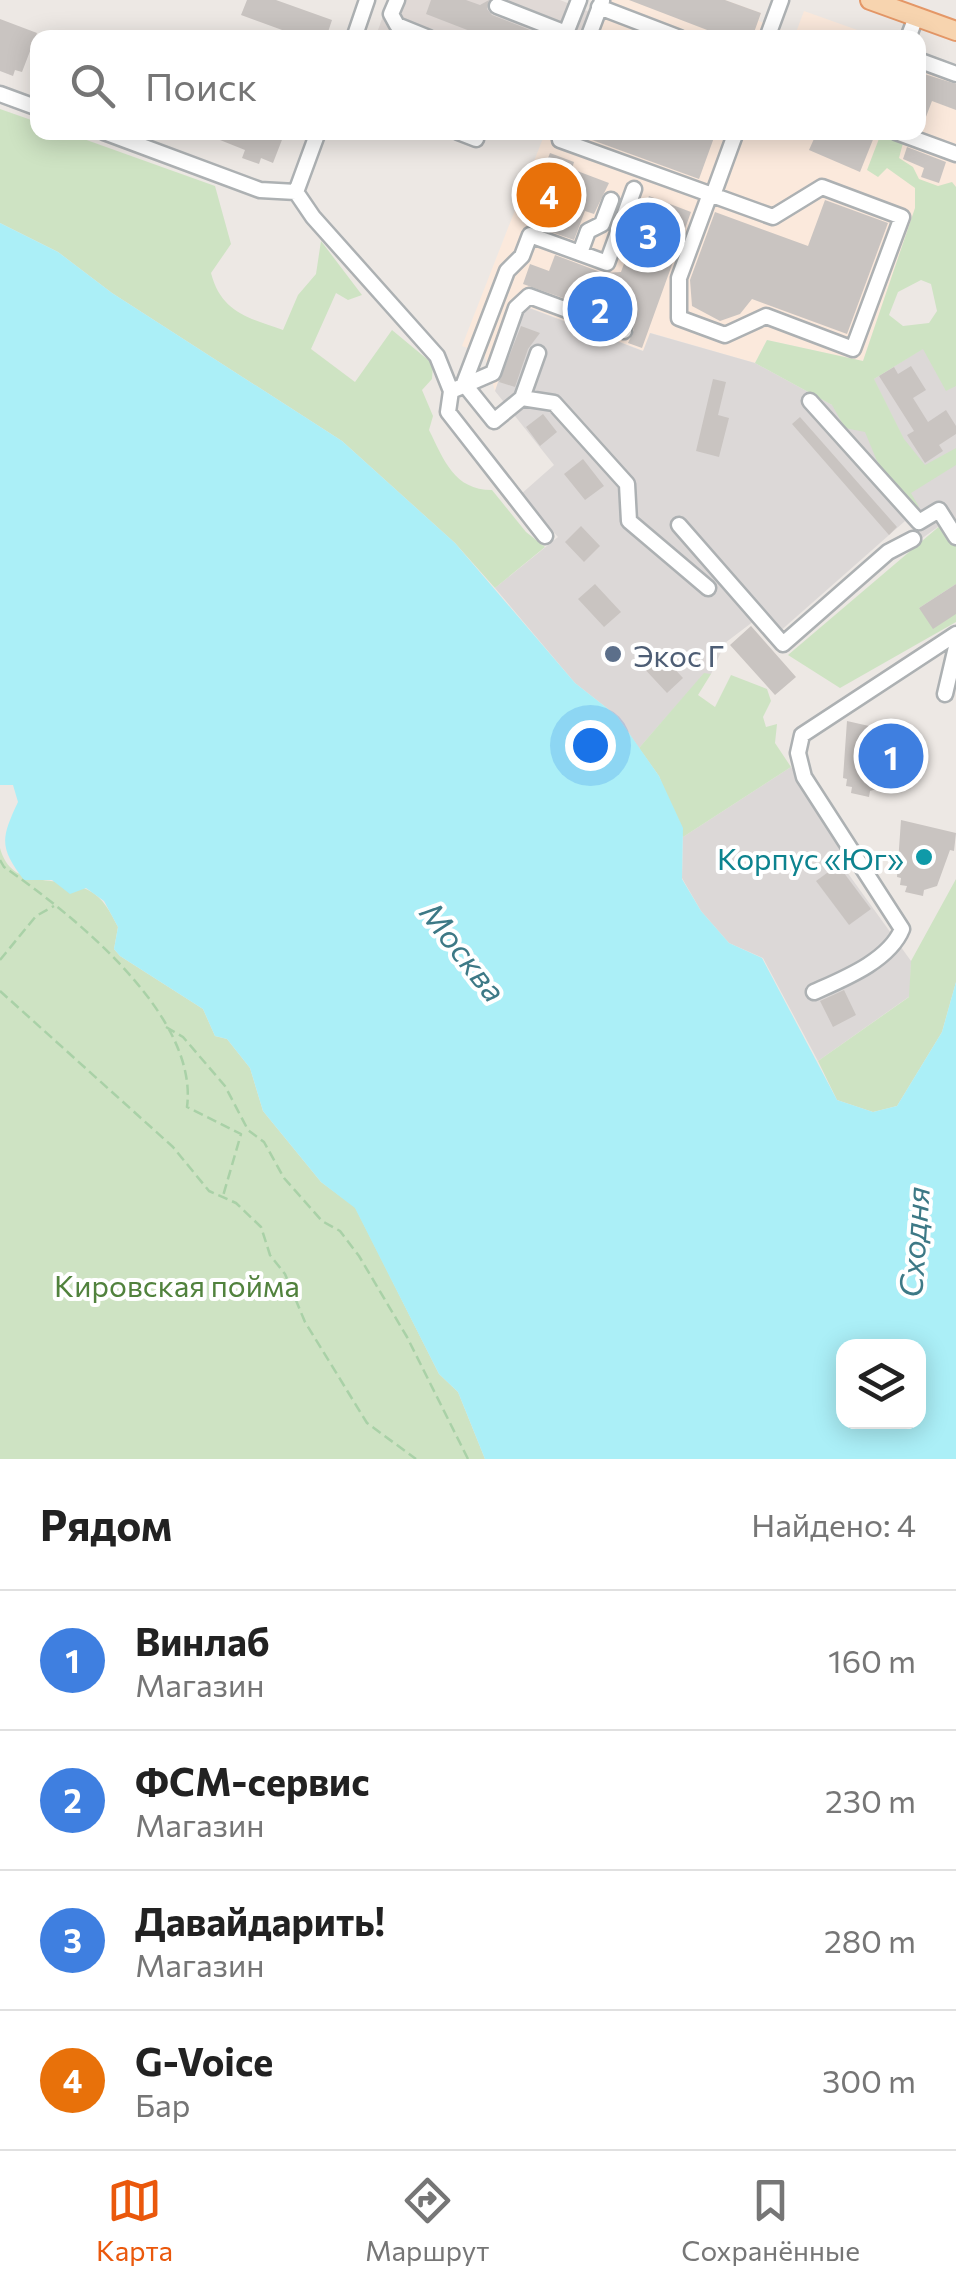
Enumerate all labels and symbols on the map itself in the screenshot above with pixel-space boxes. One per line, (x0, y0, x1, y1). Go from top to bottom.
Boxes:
pin: 4 (516, 158, 582, 232)
pin: 3 (616, 198, 680, 272)
pin: 2 (568, 272, 632, 346)
place label: Экос Г (633, 636, 724, 673)
marker: Экос Г (602, 643, 624, 665)
pin: 1 (858, 718, 924, 794)
your location (565, 720, 616, 771)
place label: Корпус «Юг» (717, 839, 904, 876)
marker: Корпус «Юг» (913, 846, 935, 868)
water label: Москва (412, 893, 516, 1009)
water label: Сходня (889, 1185, 937, 1299)
park label: Кировская пойма (54, 1266, 300, 1303)

